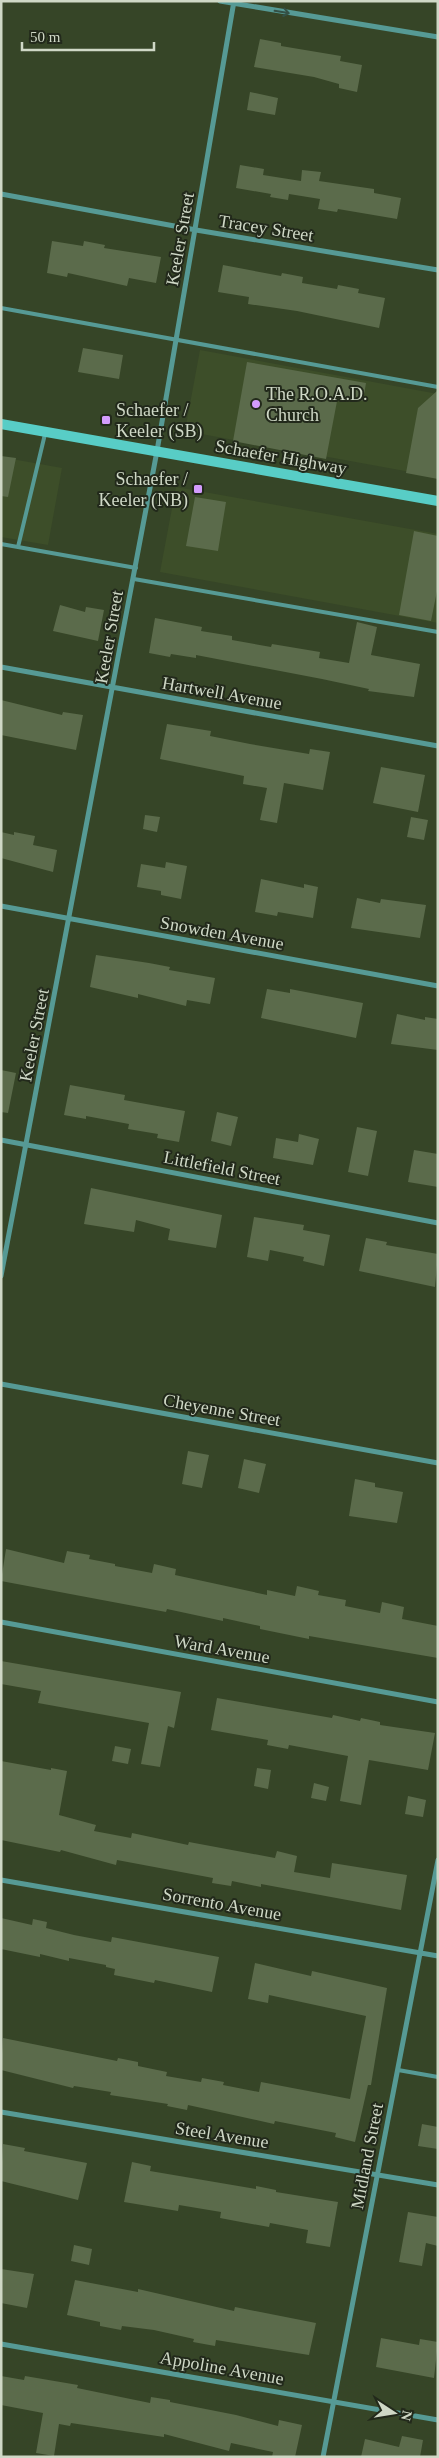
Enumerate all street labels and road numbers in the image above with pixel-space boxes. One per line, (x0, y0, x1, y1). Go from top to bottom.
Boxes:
street label: Keeler Street (162, 191, 198, 287)
street label: Tracey Street (217, 211, 315, 245)
street label: Schaefer Highway (214, 436, 348, 478)
street label: Keeler Street (91, 589, 127, 685)
street label: Hartwell Avenue (161, 673, 283, 713)
street label: Snowden Avenue (159, 912, 285, 954)
street label: Keeler Street (15, 987, 53, 1083)
street label: Littlefield Street (162, 1147, 282, 1189)
street label: Cheyenne Street (162, 1390, 282, 1430)
street label: Ward Avenue (173, 1631, 271, 1667)
street label: Sorrento Avenue (161, 1884, 283, 1924)
street label: Midland Street (347, 2101, 387, 2211)
street label: Steel Avenue (174, 2118, 270, 2152)
street label: Appoline Avenue (159, 2347, 285, 2389)

